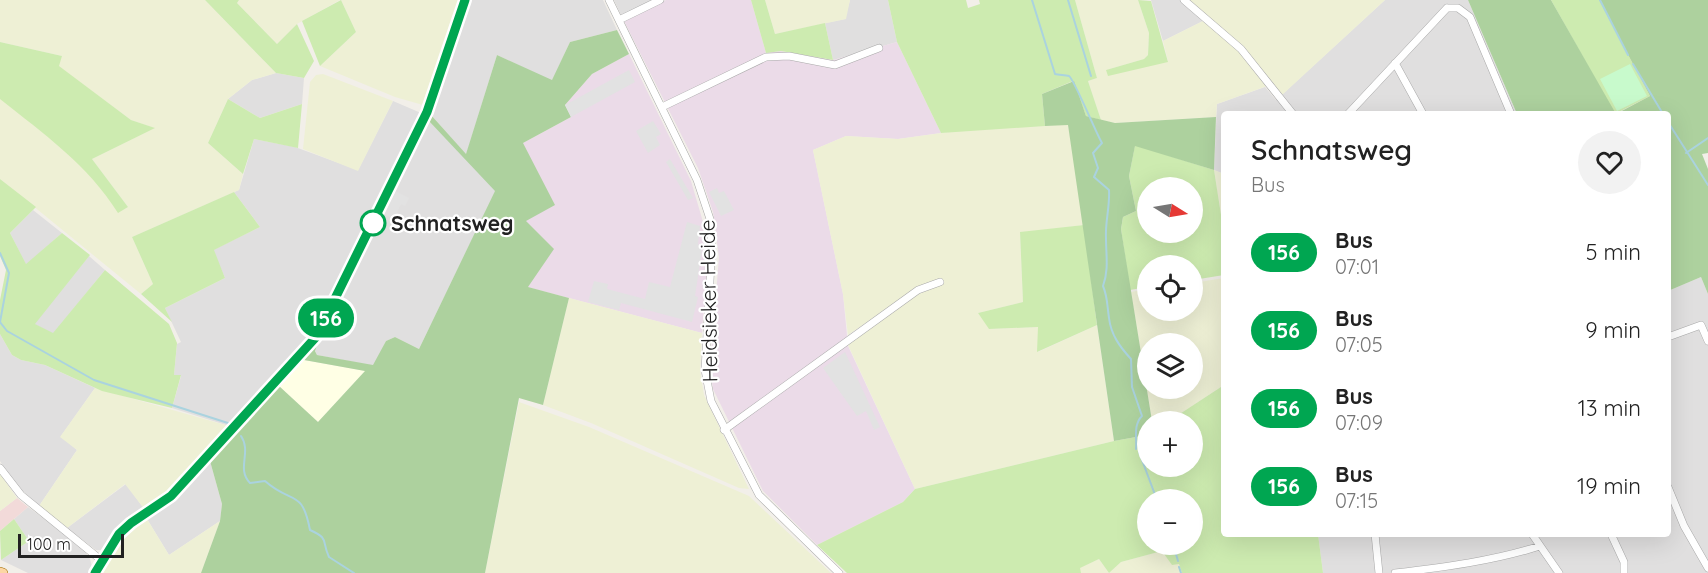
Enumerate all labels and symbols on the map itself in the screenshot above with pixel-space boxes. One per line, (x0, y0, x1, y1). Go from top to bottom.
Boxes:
north arrow (1137, 177, 1203, 243)
marker: Schnatsweg (360, 210, 386, 236)
place label: Schnatsweg (391, 210, 513, 236)
street label: Heidsieker Heide (694, 219, 722, 383)
line badge: 156 (292, 298, 360, 338)
scale bar (18, 531, 124, 558)

